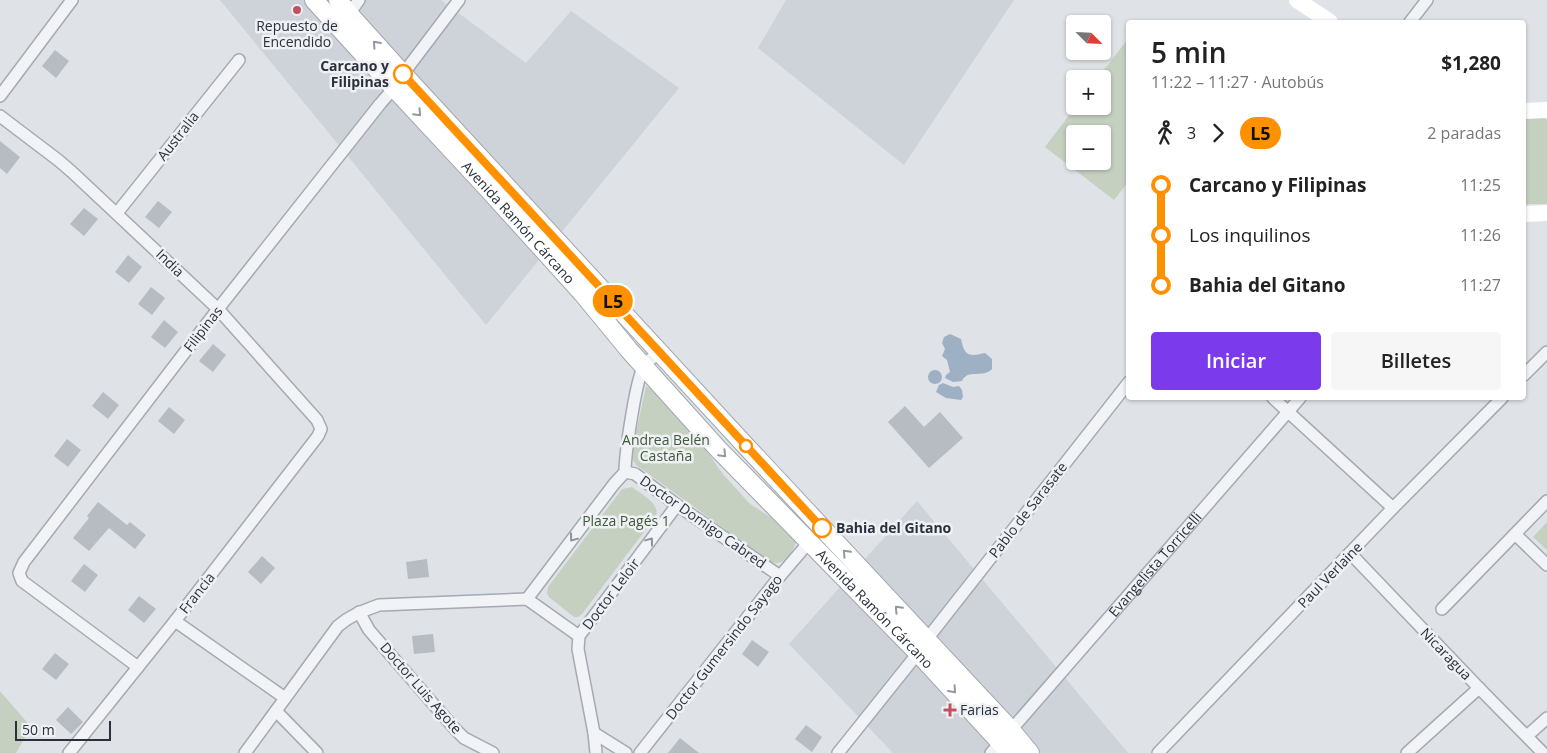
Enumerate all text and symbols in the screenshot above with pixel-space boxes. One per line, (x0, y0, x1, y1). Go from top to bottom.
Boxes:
marker: Repuesto de Encendido (291, 4, 303, 16)
north arrow (1066, 15, 1111, 60)
map controls (1066, 15, 1111, 170)
place label: Repuesto de Encendido (256, 16, 338, 51)
text: 5 min (1151, 33, 1227, 71)
one-way arrow (373, 41, 382, 50)
text: $1,280 (1441, 50, 1501, 76)
place label: Carcano y Filipinas (320, 56, 389, 91)
marker: Carcano y Filipinas (393, 64, 413, 84)
button: + (1066, 70, 1111, 115)
text: 11:22 – 11:27 · Autobús (1151, 71, 1324, 93)
street label: Australia (152, 107, 203, 164)
one-way arrow (412, 108, 421, 117)
icon: walk (1151, 119, 1179, 147)
icon: forward (1204, 119, 1232, 147)
text: L5 (1250, 121, 1271, 145)
text: 3 (1187, 122, 1196, 144)
text: 2 paradas (1427, 122, 1501, 144)
button: − (1066, 125, 1111, 170)
street label: Avenida Ramón Cárcano (458, 157, 579, 288)
text: Carcano y Filipinas (1189, 172, 1366, 198)
text: 11:25 (1460, 174, 1501, 196)
text: Los inquilinos (1189, 222, 1311, 248)
text: 11:26 (1460, 224, 1501, 246)
street label: India (152, 245, 189, 281)
text: Bahia del Gitano (1189, 272, 1345, 298)
text: 11:27 (1460, 274, 1501, 296)
line badge: L5 (590, 285, 636, 317)
text: L5 (603, 289, 623, 313)
street label: Filipinas (179, 302, 227, 355)
button: Iniciar (1151, 332, 1321, 390)
button: Billetes (1331, 332, 1501, 390)
park label: Andrea Belén Castaña (622, 430, 710, 465)
unlabelled marker (739, 439, 753, 453)
one-way arrow (717, 448, 726, 457)
street label: Pablo de Sarasate (984, 458, 1071, 562)
street label: Doctor Domigo Cabred (636, 471, 770, 572)
street label: Evangelista Torricelli (1104, 508, 1206, 621)
park label: Plaza Pagés 1 (582, 511, 670, 530)
marker: Bahia del Gitano (812, 518, 832, 538)
place label: Bahia del Gitano (836, 518, 952, 537)
one-way arrow (571, 532, 579, 541)
street label: Paul Verlaine (1293, 537, 1366, 612)
one-way arrow (645, 538, 653, 547)
street label: Avenida Ramón Cárcano (812, 545, 938, 672)
one-way arrow (843, 550, 852, 559)
street label: Doctor Leloir (578, 554, 644, 633)
street label: Francia (175, 568, 219, 617)
street label: Doctor Gumersindo Sayago (661, 570, 786, 723)
one-way arrow (895, 605, 904, 614)
street label: Nicaragua (1417, 623, 1476, 684)
street label: Doctor Luis Agote (376, 638, 467, 738)
one-way arrow (947, 684, 956, 693)
place label: Farias (960, 700, 999, 719)
marker: Farias (944, 704, 956, 716)
scale bar (15, 718, 111, 741)
text: 50 m (22, 720, 55, 739)

